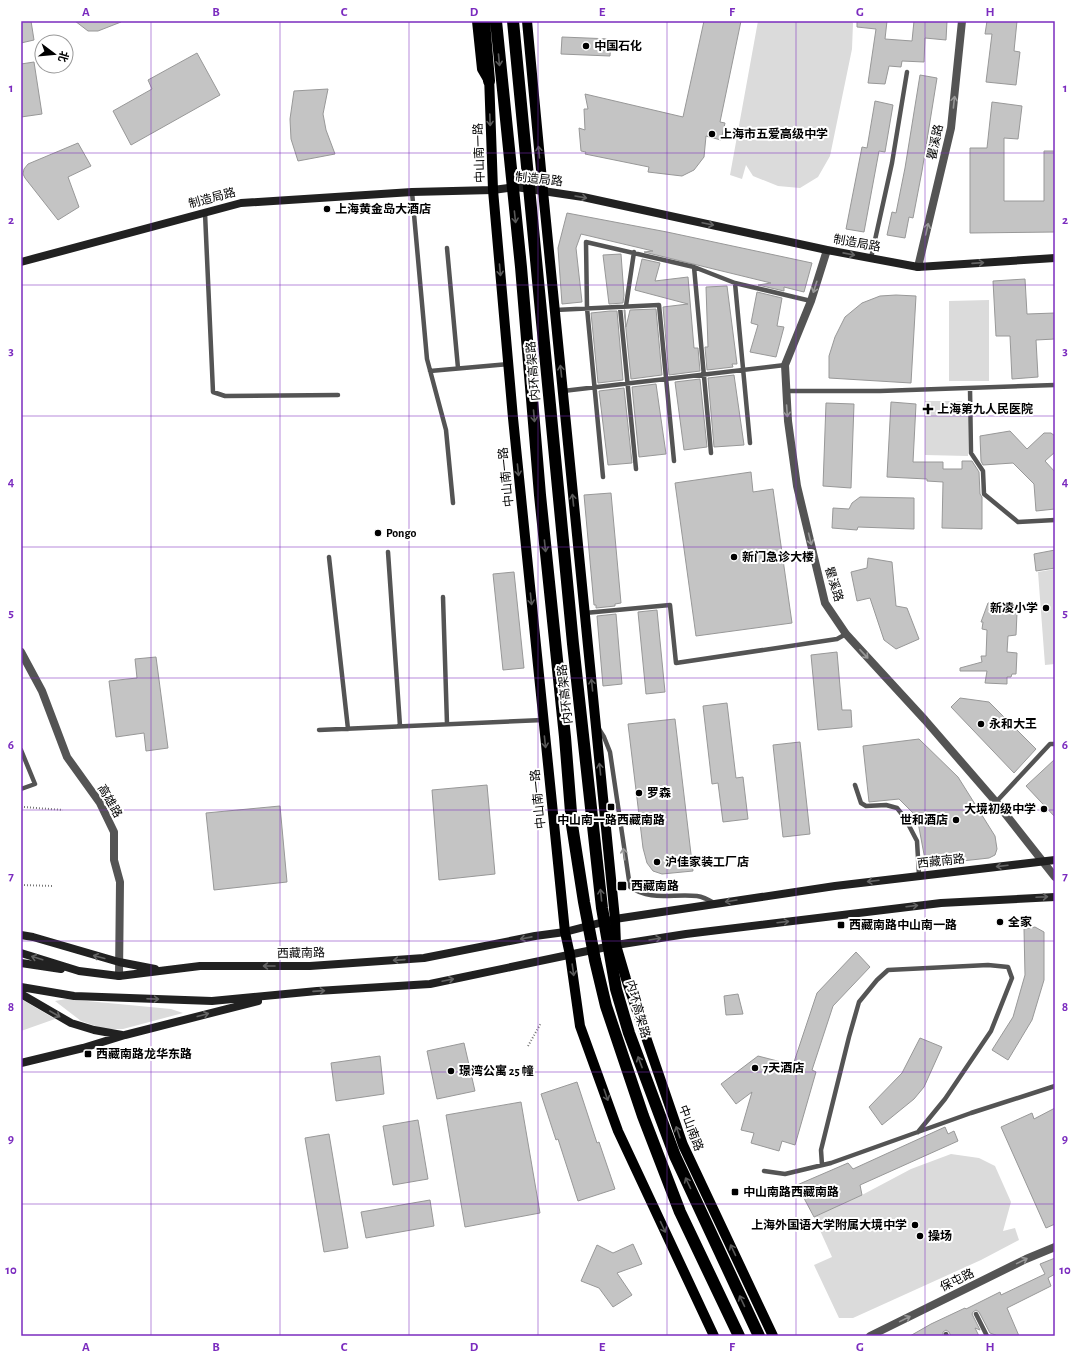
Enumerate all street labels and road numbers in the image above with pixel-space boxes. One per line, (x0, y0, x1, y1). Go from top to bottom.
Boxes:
street label: 中山南一路 (471, 123, 486, 183)
street label: 瞿溪路 (924, 123, 945, 161)
street label: 制造局路 (514, 170, 564, 187)
street label: 制造局路 (187, 185, 237, 210)
street label: 制造局路 (832, 232, 882, 253)
street label: 内环高架路 (523, 341, 542, 402)
street label: 中山南一路 (496, 447, 515, 508)
street label: 瞿溪路 (823, 565, 846, 603)
street label: 内环高架路 (555, 664, 574, 725)
street label: 中山南一路 (528, 769, 547, 830)
street label: 高雄路 (96, 782, 125, 820)
street label: 西藏南路 (916, 852, 966, 869)
street label: 西藏南路 (277, 946, 325, 959)
street label: 内环高架路 (624, 978, 653, 1039)
street label: 中山南路 (677, 1103, 706, 1153)
street label: 保屯路 (938, 1266, 976, 1293)

